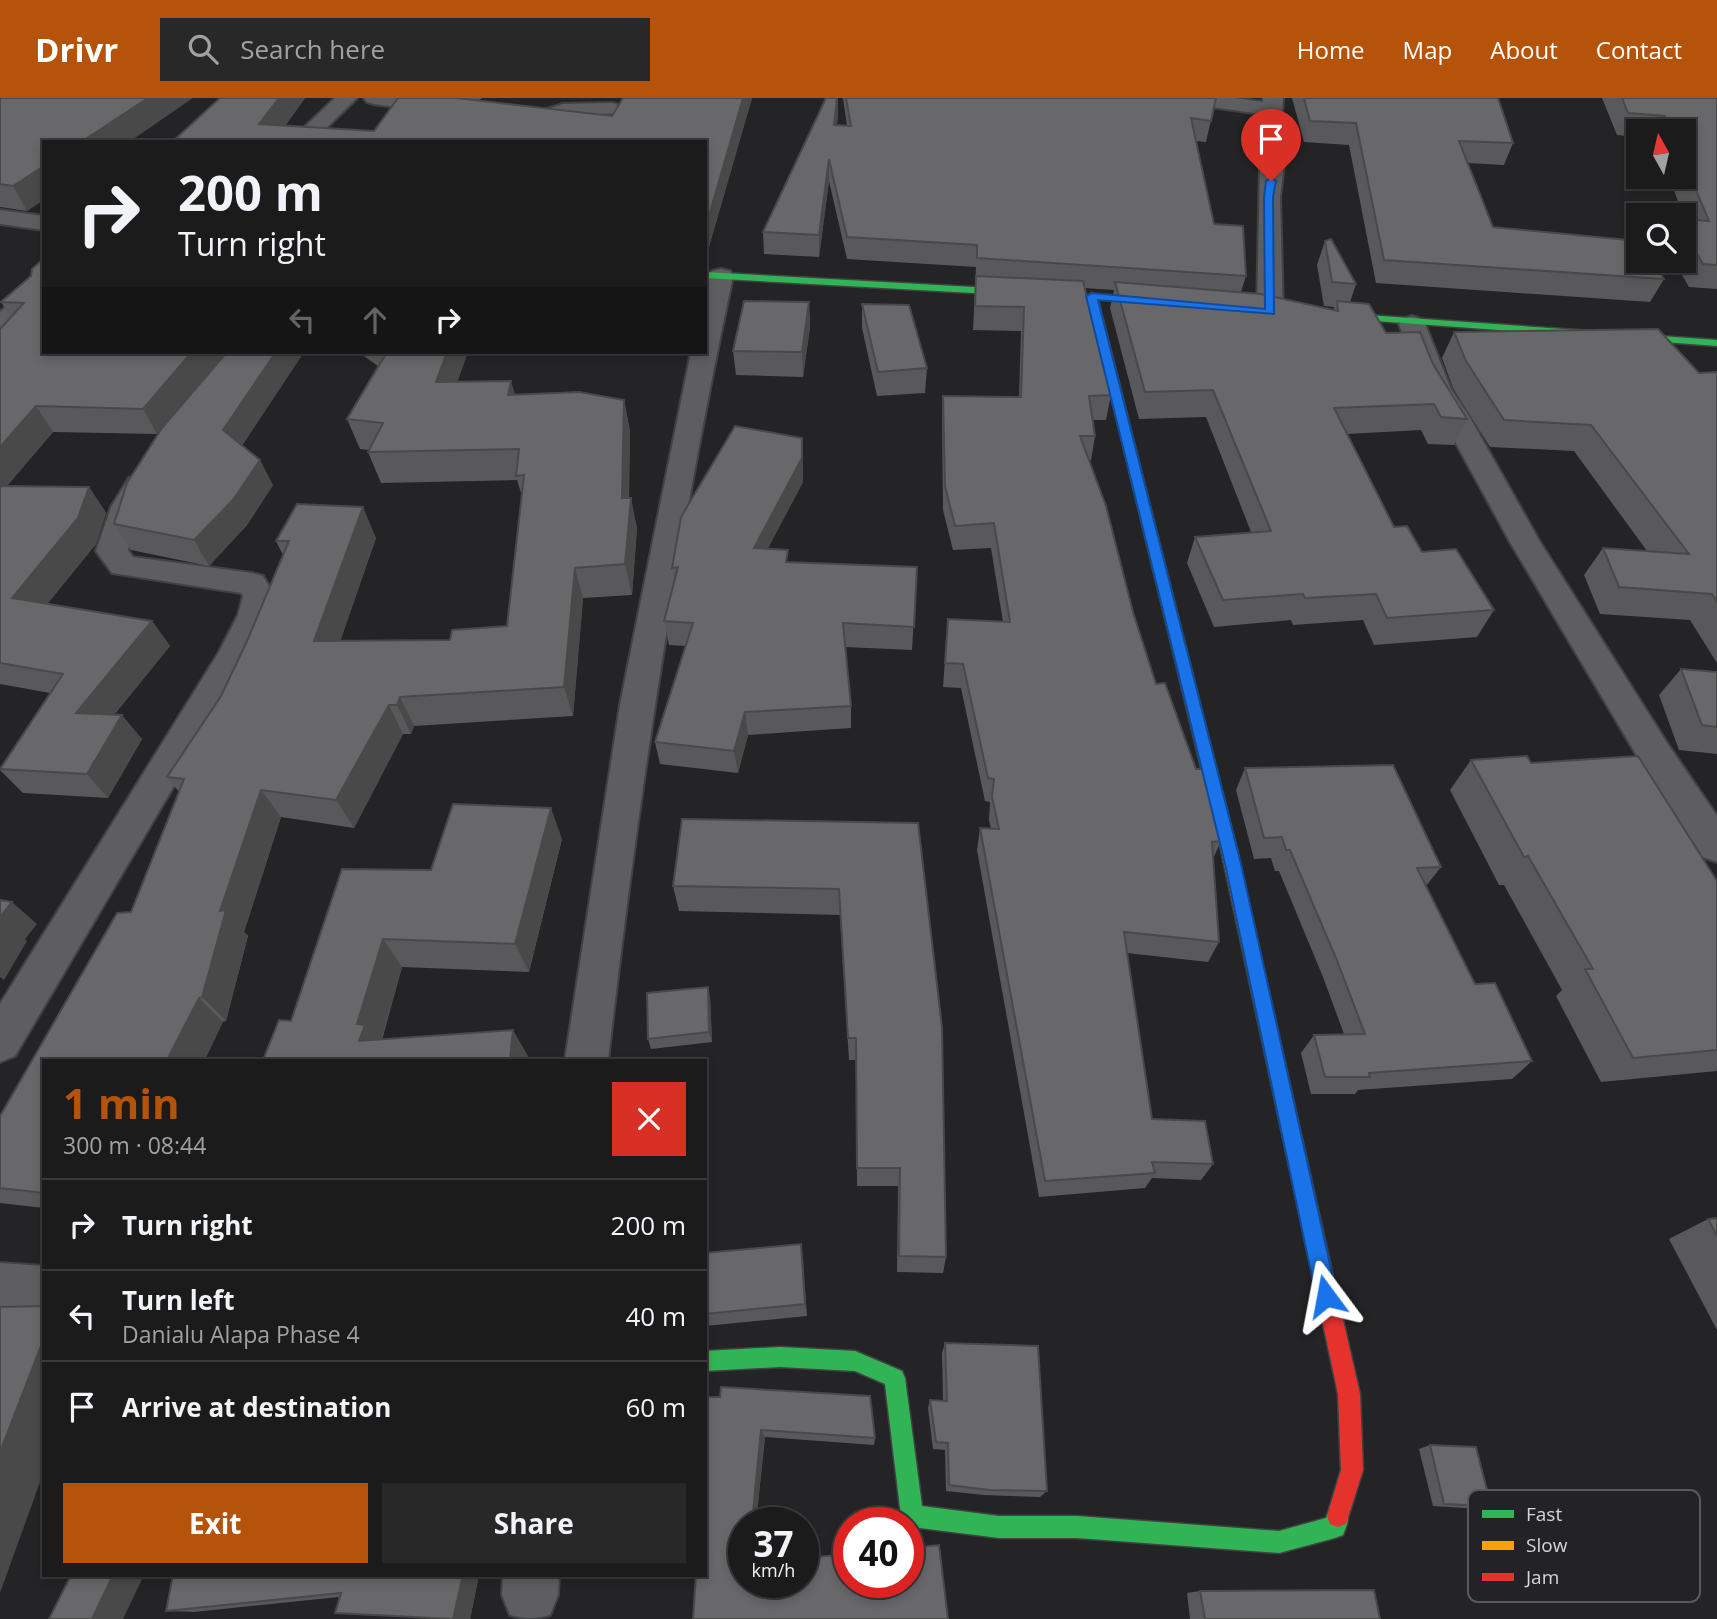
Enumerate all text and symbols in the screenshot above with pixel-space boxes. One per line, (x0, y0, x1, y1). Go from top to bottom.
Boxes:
search box (160, 18, 650, 81)
text: Drivr (35, 27, 118, 72)
icon: search (184, 30, 222, 68)
text: Search here (240, 31, 385, 67)
text: Home (1297, 33, 1365, 66)
text: Map (1403, 33, 1452, 66)
text: About (1490, 33, 1558, 66)
text: Contact (1596, 33, 1682, 66)
pin (1241, 109, 1301, 181)
north arrow (1626, 119, 1696, 189)
map controls (1626, 119, 1696, 273)
icon: arrive (1252, 120, 1290, 158)
text: 200 m (178, 159, 323, 225)
icon: right (63, 168, 154, 259)
button: search (1626, 203, 1696, 273)
text: Turn right (178, 222, 326, 265)
icon: left (283, 301, 321, 339)
icon: ahead (356, 301, 394, 339)
icon: right (429, 301, 467, 339)
text: 1 min (63, 1074, 180, 1131)
button: close (612, 1082, 686, 1156)
text: 300 m · 08:44 (63, 1129, 206, 1161)
icon: right (63, 1206, 101, 1244)
text: Turn right (122, 1207, 253, 1243)
text: 200 m (611, 1207, 686, 1243)
position arrow (1289, 1259, 1363, 1333)
text: Turn left (122, 1282, 234, 1318)
icon: left (63, 1297, 101, 1335)
text: 40 m (625, 1298, 686, 1334)
text: Danialu Alapa Phase 4 (122, 1318, 360, 1350)
icon: arrive (63, 1388, 101, 1426)
text: Arrive at destination (122, 1389, 391, 1425)
text: 60 m (625, 1389, 686, 1425)
button: Exit (63, 1483, 368, 1563)
button: Share (382, 1483, 686, 1563)
legend (1468, 1490, 1700, 1602)
text: Fast (1526, 1501, 1562, 1527)
speed limit sign: 40 (833, 1507, 924, 1598)
text: 37 (753, 1520, 794, 1567)
text: Slow (1526, 1532, 1568, 1558)
text: km/h (752, 1558, 795, 1582)
text: Jam (1524, 1564, 1559, 1590)

